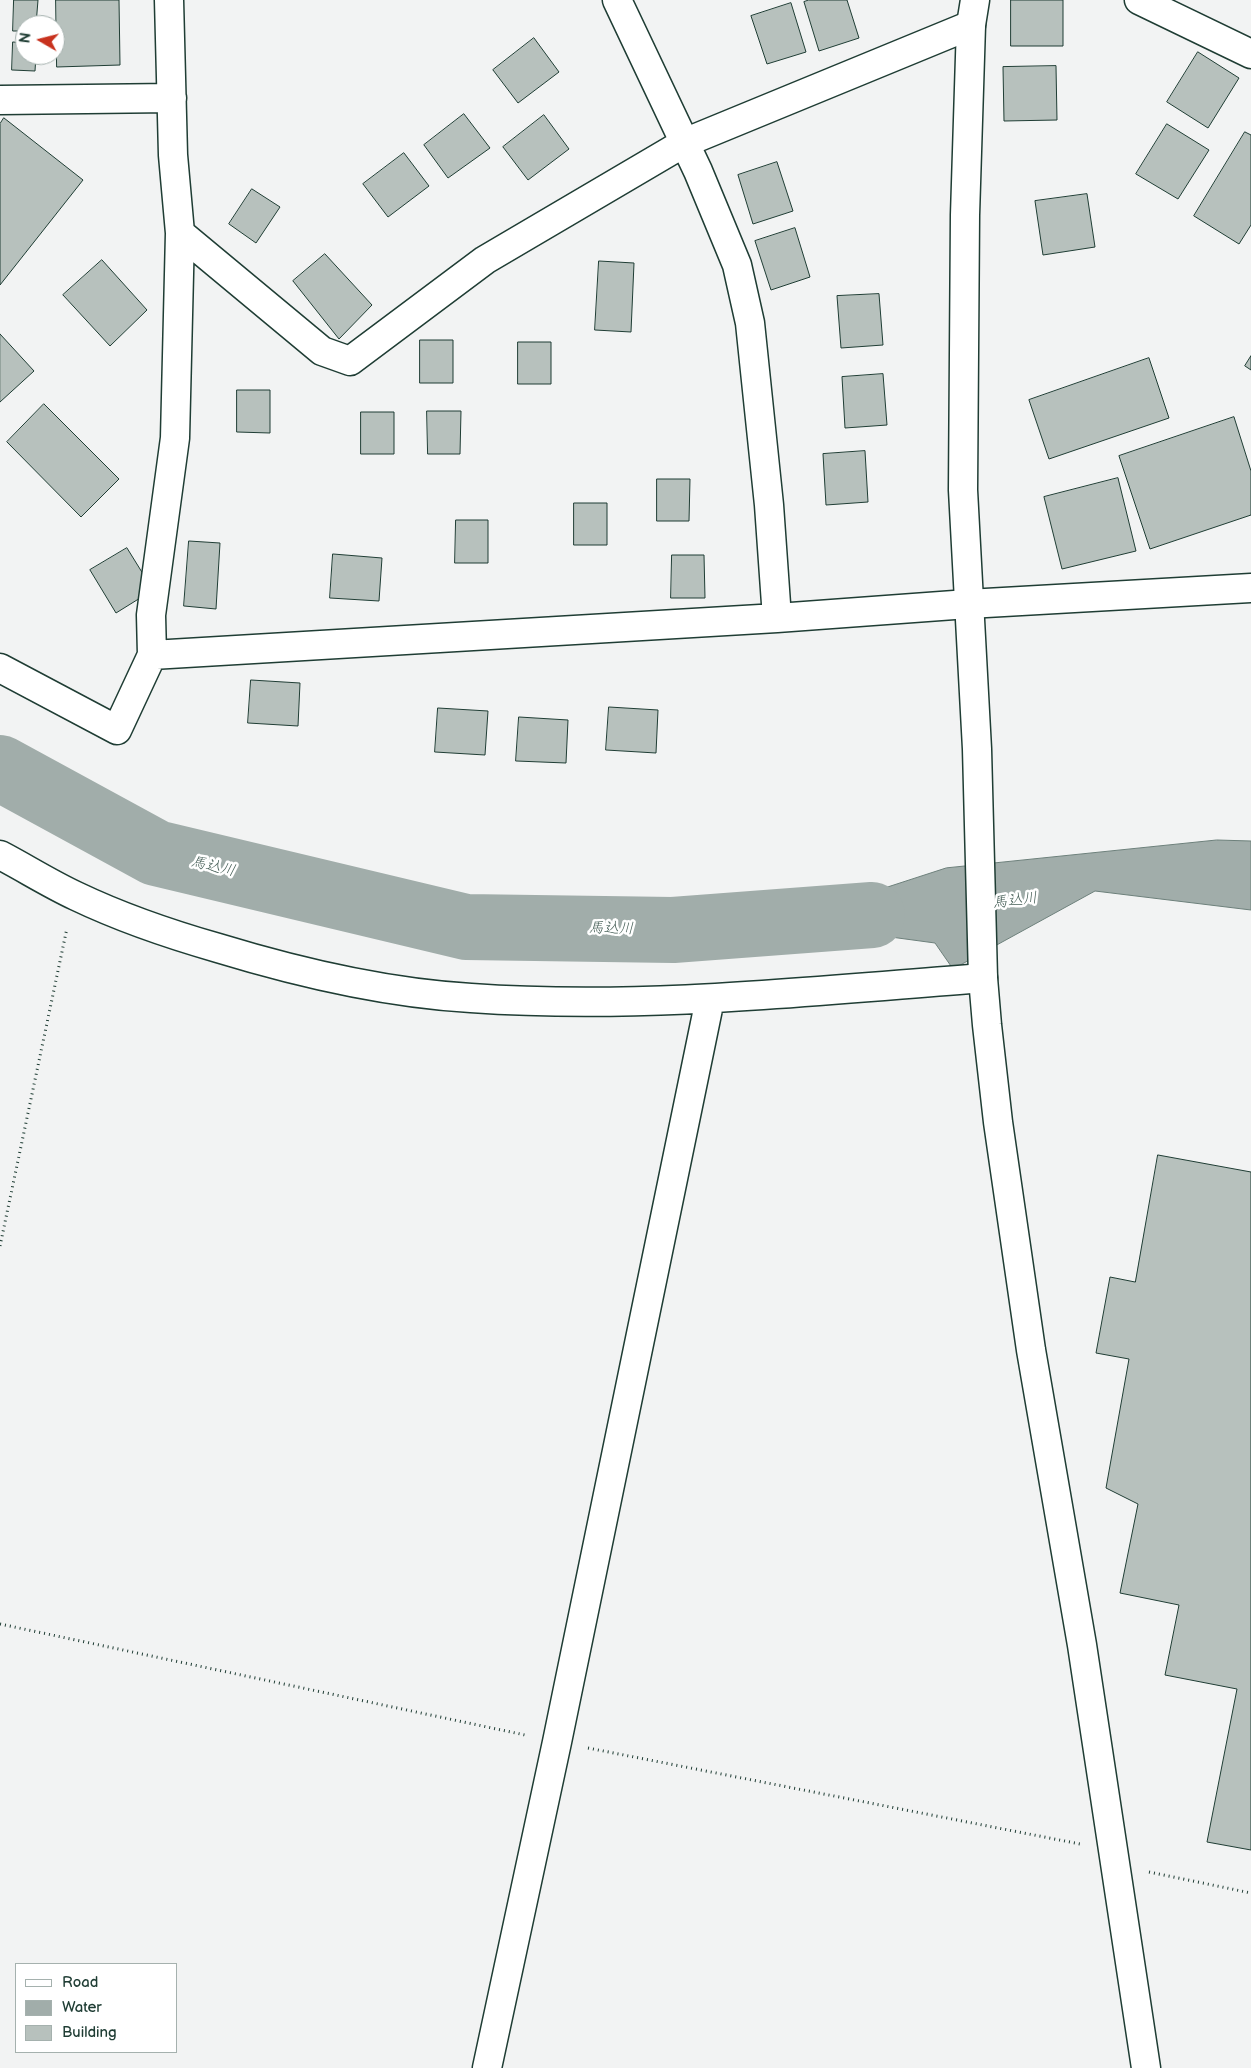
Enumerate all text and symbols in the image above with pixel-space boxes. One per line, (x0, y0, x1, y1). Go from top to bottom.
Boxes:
north arrow (15, 15, 65, 65)
text: N (16, 32, 35, 44)
water label: 馬込川 (189, 853, 237, 881)
water label: 馬込川 (992, 889, 1038, 913)
water label: 馬込川 (588, 920, 634, 938)
legend (15, 1963, 178, 2053)
text: Road (62, 1973, 98, 1992)
text: Water (62, 1998, 102, 2017)
text: Building (62, 2023, 117, 2042)

